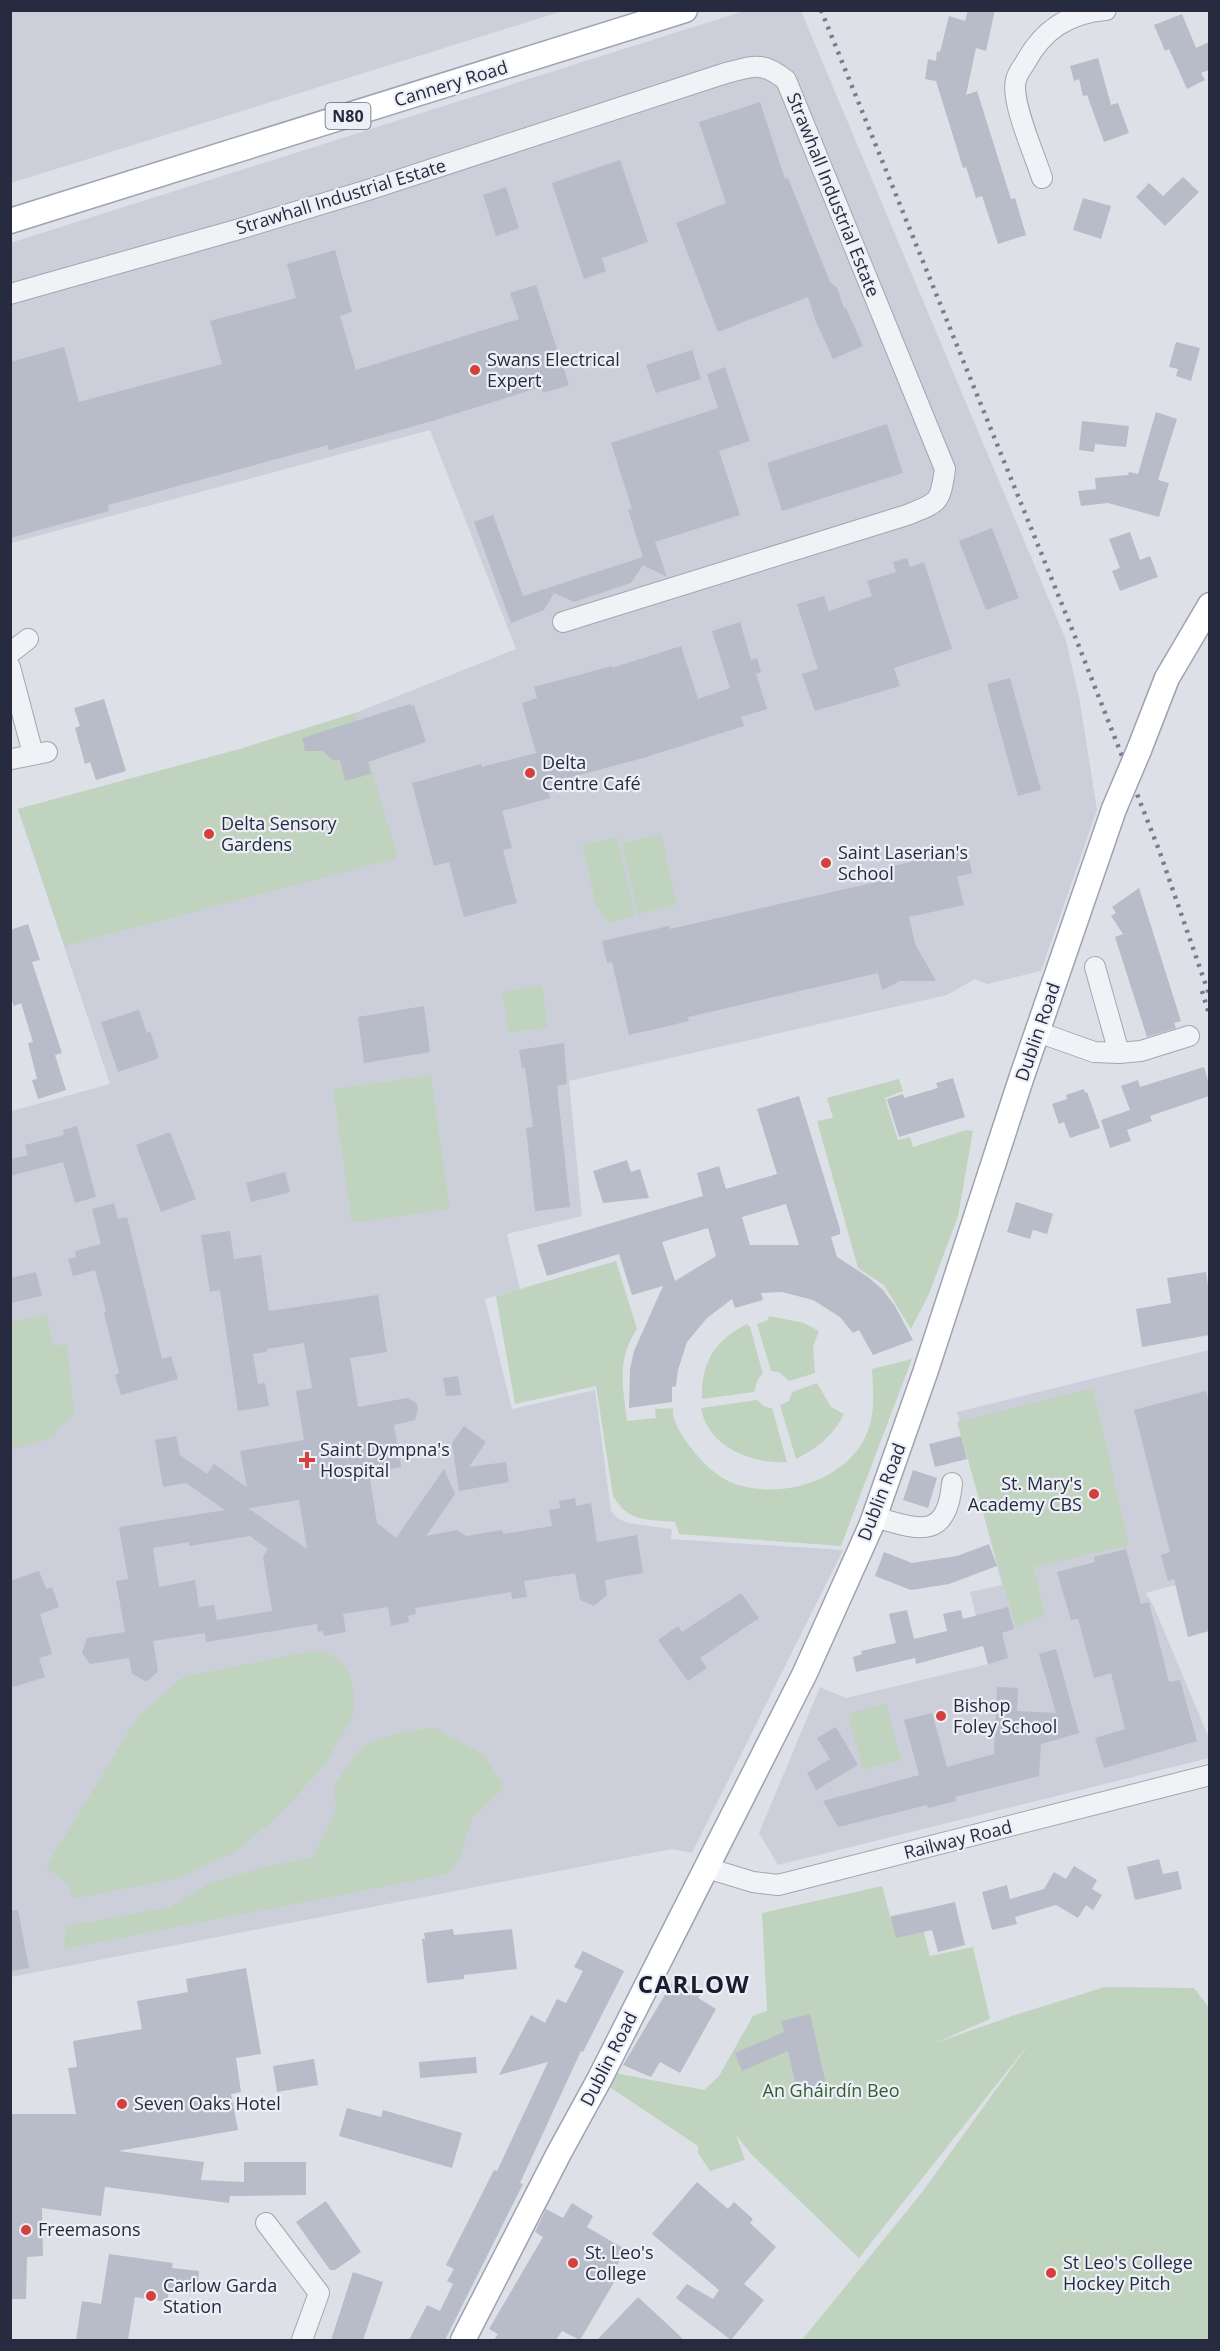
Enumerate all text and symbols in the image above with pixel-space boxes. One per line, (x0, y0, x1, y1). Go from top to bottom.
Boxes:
street label: Cannery Road (391, 54, 510, 112)
street label: Strawhall Industrial Estate (782, 89, 886, 300)
road number: N80 (326, 103, 370, 129)
street label: Strawhall Industrial Estate (233, 153, 449, 239)
place label: Swans Electrical Expert (487, 347, 620, 392)
marker: Swans Electrical Expert (468, 363, 482, 377)
place label: Delta Centre Café (542, 750, 641, 795)
marker: Delta Centre Café (523, 766, 537, 780)
place label: Delta Sensory Gardens (221, 811, 338, 856)
marker: Delta Sensory Gardens (202, 827, 216, 841)
place label: Saint Laserian's School (838, 840, 968, 885)
marker: Saint Laserian's School (819, 856, 833, 870)
street label: Dublin Road (1009, 979, 1065, 1084)
place label: Saint Dympna's Hospital (320, 1437, 450, 1482)
street label: Dublin Road (851, 1439, 911, 1544)
marker: Saint Dympna's Hospital (298, 1451, 316, 1469)
place label: St. Mary's Academy CBS (968, 1471, 1082, 1516)
marker: St. Mary's Academy CBS (1087, 1487, 1101, 1501)
place label: Bishop Foley School (953, 1693, 1057, 1738)
marker: Bishop Foley School (934, 1709, 948, 1723)
street label: Railway Road (901, 1814, 1014, 1864)
district label: CARLOW (638, 1967, 750, 2000)
street label: Dublin Road (574, 2007, 642, 2110)
park label: An Gháirdín Beo (763, 2078, 899, 2102)
place label: Seven Oaks Hotel (134, 2091, 281, 2115)
marker: Seven Oaks Hotel (115, 2097, 129, 2111)
place label: Freemasons (38, 2217, 141, 2241)
marker: Freemasons (19, 2223, 33, 2237)
place label: St. Leo's College (585, 2240, 654, 2285)
place label: St Leo's College Hockey Pitch (1063, 2250, 1193, 2295)
marker: St. Leo's College (566, 2256, 580, 2270)
marker: St Leo's College Hockey Pitch (1044, 2266, 1058, 2280)
place label: Carlow Garda Station (163, 2273, 277, 2318)
marker: Carlow Garda Station (144, 2289, 158, 2303)

